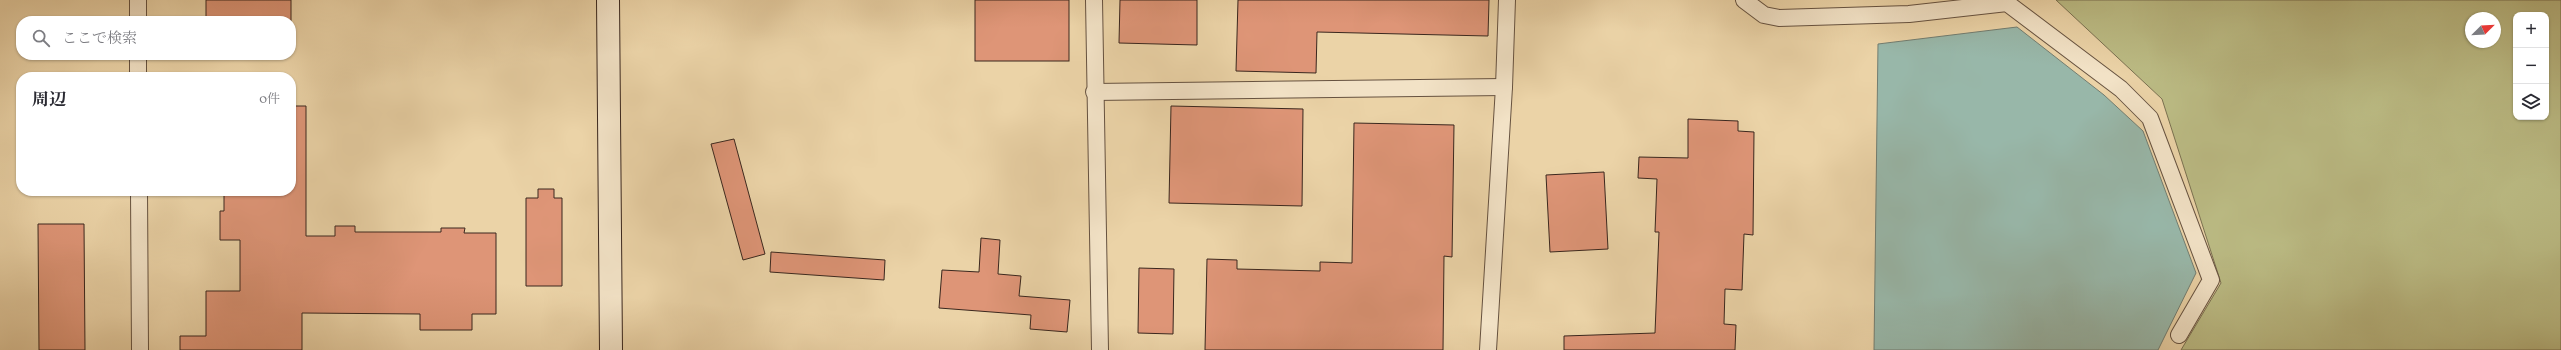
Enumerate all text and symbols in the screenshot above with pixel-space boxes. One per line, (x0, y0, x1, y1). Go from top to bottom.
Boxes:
north arrow (2465, 12, 2501, 48)
map controls (2513, 12, 2549, 120)
button: + (2513, 12, 2549, 48)
search box (16, 16, 296, 60)
icon: search (30, 27, 52, 49)
text: ここで検索 (62, 29, 137, 50)
button: − (2513, 48, 2549, 84)
button: layers (2513, 84, 2549, 120)
text: 周辺 (32, 89, 66, 112)
text: 0件 (259, 91, 280, 109)

